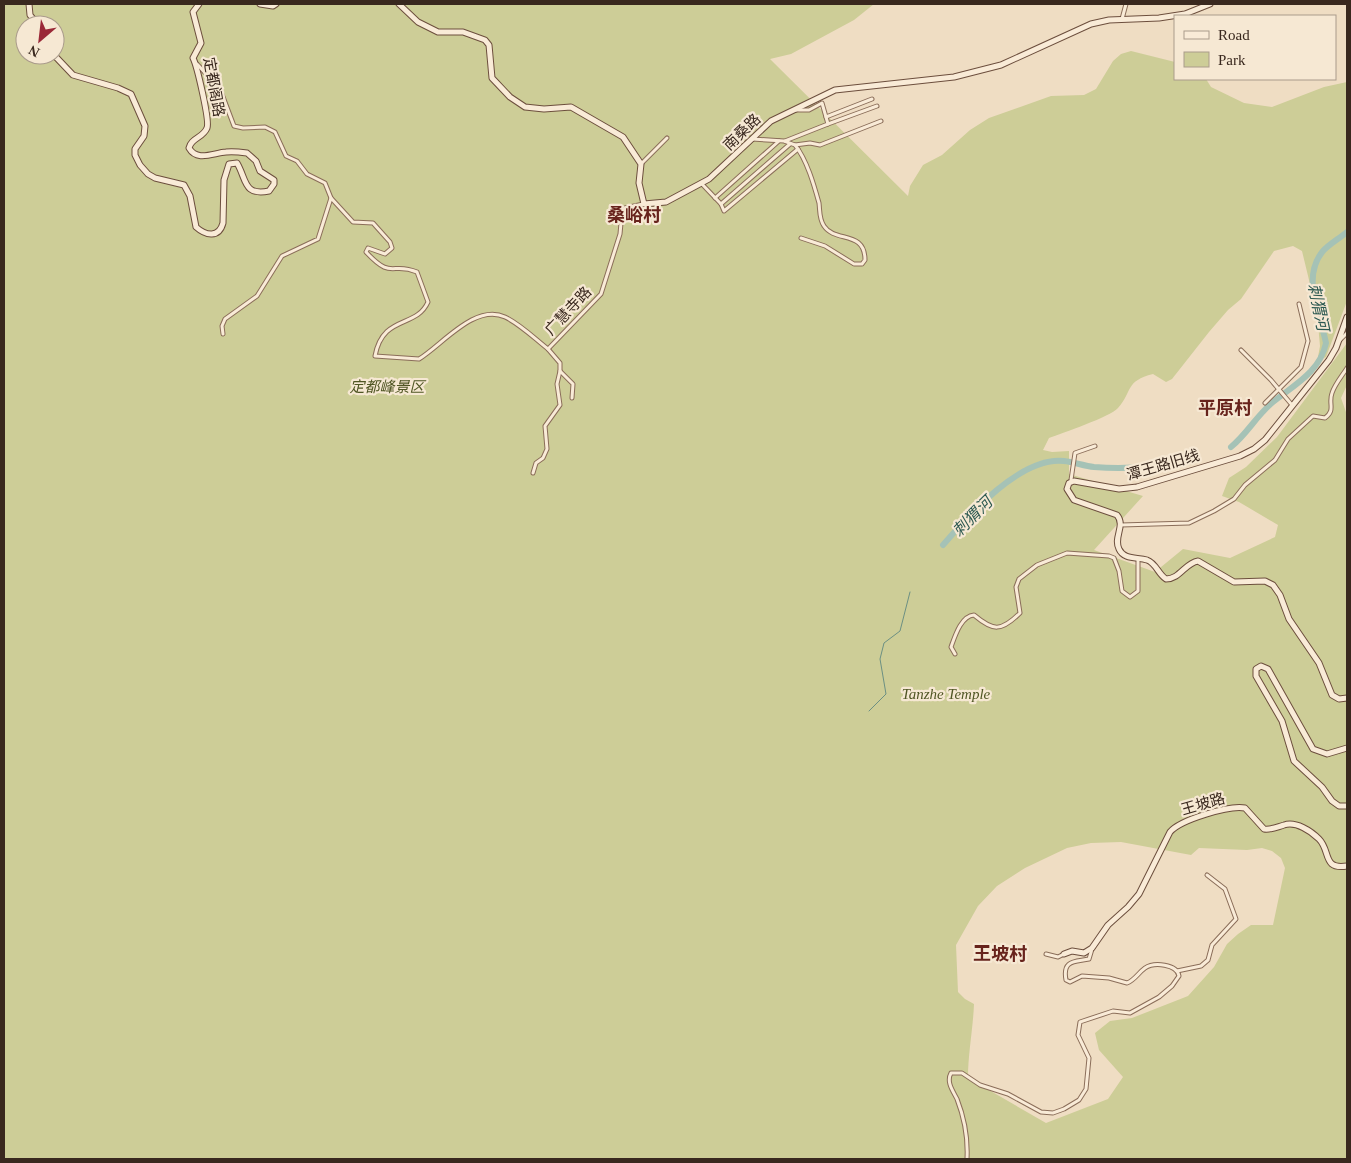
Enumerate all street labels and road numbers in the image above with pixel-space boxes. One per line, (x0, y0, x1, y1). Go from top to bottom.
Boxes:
street label: 定都阁路 (201, 56, 227, 118)
street label: 南桑路 (720, 111, 764, 153)
street label: 广慧寺路 (542, 284, 594, 338)
street label: 潭王路旧线 (1125, 447, 1201, 483)
street label: 王坡路 (1179, 790, 1227, 818)

